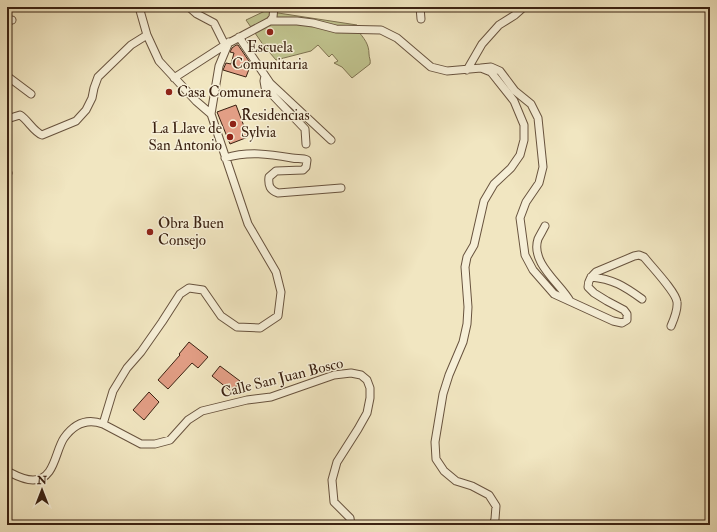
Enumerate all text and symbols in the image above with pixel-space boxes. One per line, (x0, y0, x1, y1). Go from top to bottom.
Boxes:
marker: Escuela Comunitaria (265, 27, 275, 37)
place label: Escuela Comunitaria (232, 38, 309, 74)
place label: Casa Comunera (177, 83, 273, 102)
marker: Casa Comunera (164, 87, 174, 97)
place label: Residencias Sylvia (241, 106, 310, 142)
place label: La Llave de San Antonio (149, 119, 222, 155)
marker: Residencias Sylvia (228, 119, 238, 129)
marker: La Llave de San Antonio (225, 132, 235, 142)
place label: Obra Buen Consejo (158, 214, 224, 250)
marker: Obra Buen Consejo (145, 227, 155, 237)
street label: Calle San Juan Bosco (219, 354, 345, 403)
north arrow (22, 470, 62, 510)
text: N (36, 474, 48, 487)

